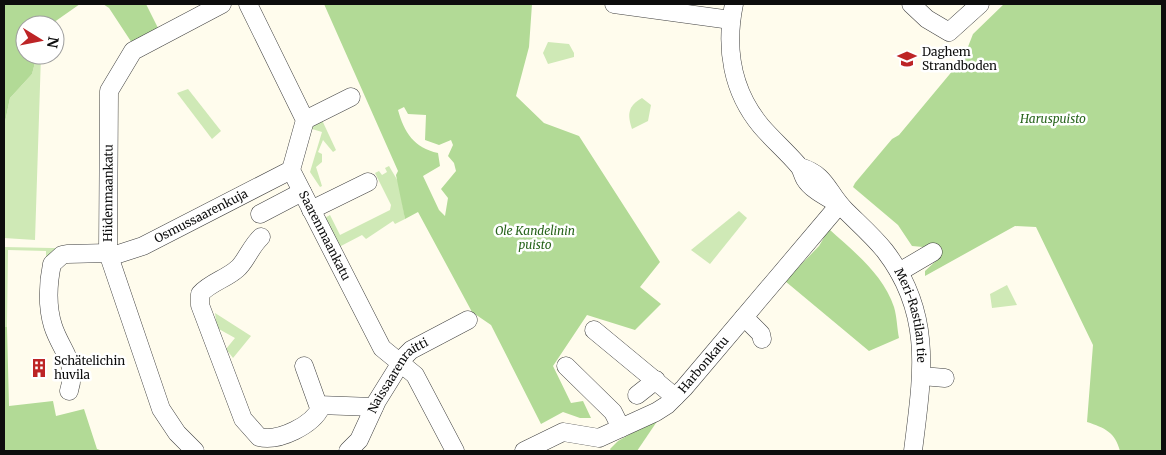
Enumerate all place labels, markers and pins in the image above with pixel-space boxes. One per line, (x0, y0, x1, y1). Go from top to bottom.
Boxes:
place label: Daghem Strandboden (922, 44, 997, 73)
school or university icon: Daghem Strandboden (896, 48, 918, 70)
place label: Schätelichin huvila (54, 353, 125, 382)
building icon: Schätelichin huvila (28, 357, 50, 379)

